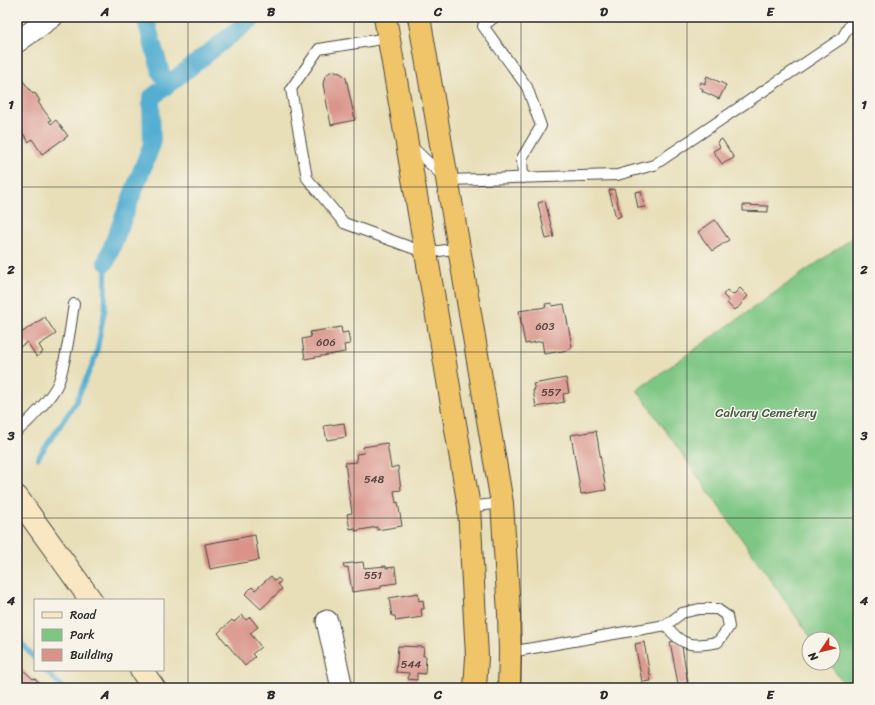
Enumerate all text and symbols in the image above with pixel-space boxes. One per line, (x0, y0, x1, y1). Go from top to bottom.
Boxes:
text: A (100, 0, 109, 23)
text: B (267, 0, 276, 23)
text: C (433, 0, 443, 23)
text: D (600, 0, 608, 23)
text: E (766, 0, 775, 23)
text: 1 (8, 93, 14, 116)
text: 1 (861, 93, 867, 116)
text: 2 (6, 258, 15, 281)
text: 2 (859, 258, 868, 281)
house number: 603 (535, 317, 555, 336)
house number: 606 (316, 333, 336, 352)
house number: 557 (541, 383, 562, 402)
park label: Calvary Cemetery (715, 401, 817, 424)
text: 3 (6, 424, 15, 447)
text: 3 (859, 424, 868, 447)
house number: 548 (364, 470, 384, 489)
house number: 551 (364, 566, 382, 585)
text: 4 (6, 589, 16, 612)
text: 4 (859, 589, 869, 612)
legend (34, 599, 164, 671)
text: Road (70, 604, 97, 626)
text: Park (70, 624, 95, 646)
north arrow (801, 631, 841, 671)
text: Building (70, 644, 113, 666)
text: N (803, 648, 824, 666)
house number: 544 (401, 655, 421, 674)
text: A (100, 683, 109, 705)
text: B (267, 683, 276, 705)
text: C (433, 683, 443, 705)
text: D (600, 683, 608, 705)
text: E (766, 683, 775, 705)

